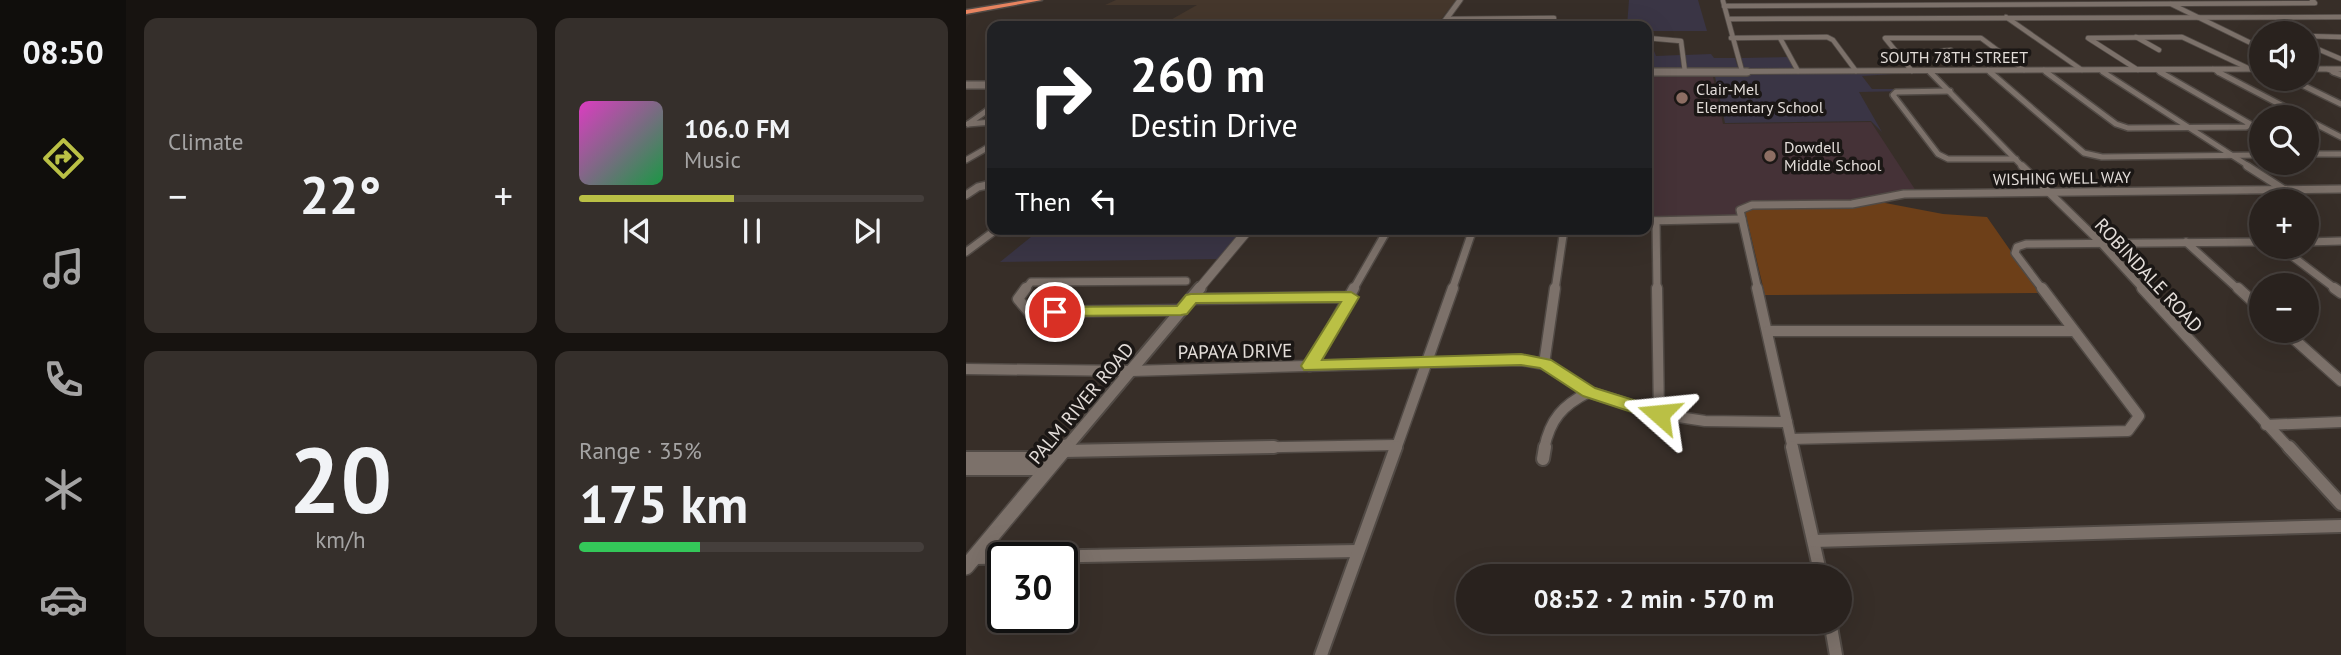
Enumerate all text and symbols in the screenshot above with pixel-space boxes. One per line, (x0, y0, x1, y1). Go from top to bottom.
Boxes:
map controls (2249, 21, 2319, 343)
button: sound (2249, 21, 2319, 91)
text: 08:50 (22, 31, 104, 73)
text: 260 m (1130, 42, 1265, 106)
street label: SOUTH 78TH STREET (1880, 47, 2028, 67)
icon: right (1015, 49, 1106, 140)
place label: Clair-Mel Elementary School (1696, 79, 1824, 117)
marker: Clair-Mel Elementary School (1674, 90, 1690, 106)
text: Destin Drive (1130, 104, 1298, 146)
button: search (2249, 105, 2319, 175)
text: 106.0 FM (684, 112, 790, 145)
text: Climate (168, 127, 243, 156)
icon: directions (39, 134, 88, 183)
place label: Dowdell Middle School (1784, 137, 1882, 175)
text: Music (684, 145, 741, 174)
marker: Dowdell Middle School (1762, 148, 1778, 164)
text: 22° (300, 161, 381, 228)
street label: WISHING WELL WAY (1993, 167, 2131, 189)
text: − (168, 171, 187, 220)
text: + (494, 171, 513, 220)
icon: left (1085, 182, 1123, 220)
text: Then (1015, 185, 1071, 218)
button: + (2249, 189, 2319, 259)
icon: previous (618, 212, 656, 250)
icon: pause (733, 212, 771, 250)
icon: next (848, 212, 886, 250)
street label: ROBINDALE ROAD (2090, 213, 2208, 337)
icon: music (39, 244, 88, 293)
button: − (2249, 273, 2319, 343)
pin (1025, 282, 1085, 342)
icon: arrive (1036, 293, 1074, 331)
street label: PALM RIVER ROAD (1023, 337, 1139, 469)
street label: PAPAYA DRIVE (1177, 338, 1293, 364)
icon: phone (39, 355, 88, 404)
position arrow (1622, 377, 1696, 451)
text: 20 (289, 420, 392, 538)
text: Range · 35% (579, 436, 702, 465)
icon: climate (39, 465, 88, 514)
text: 175 km (579, 470, 748, 537)
text: km/h (315, 525, 366, 554)
speed limit sign: 30 (987, 542, 1078, 633)
icon: car (39, 575, 88, 624)
text: 08:52 · 2 min · 570 m (1534, 582, 1774, 615)

